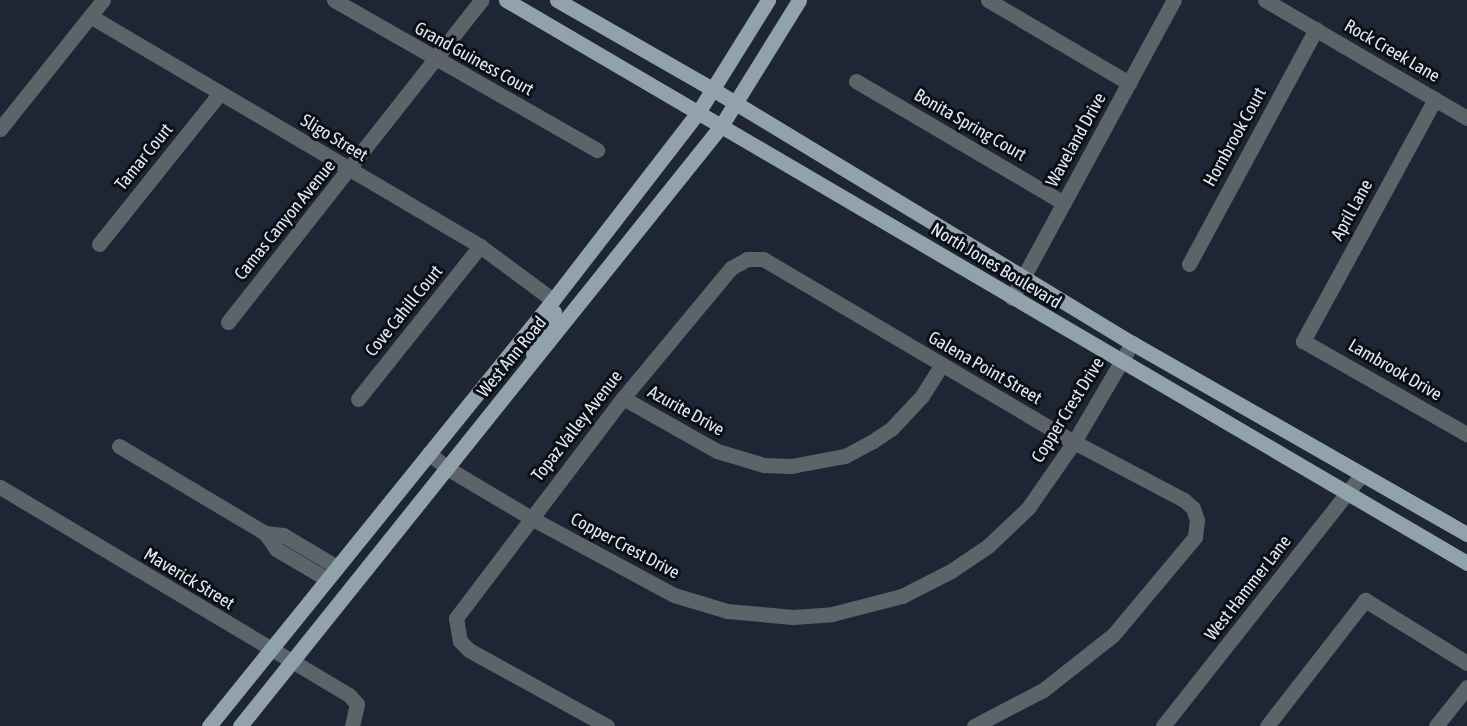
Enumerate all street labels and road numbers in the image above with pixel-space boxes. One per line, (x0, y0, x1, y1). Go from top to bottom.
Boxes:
street label: Rock Creek Lane (1340, 15, 1444, 87)
street label: Grand Guiness Court (411, 17, 537, 101)
street label: Bonita Spring Court (910, 84, 1030, 166)
street label: Hornbrook Court (1199, 84, 1271, 190)
street label: Waveland Drive (1041, 89, 1111, 191)
street label: Sligo Street (297, 110, 371, 166)
street label: Tamar Court (111, 119, 177, 195)
street label: Camas Canyon Avenue (230, 155, 340, 285)
street label: April Lane (1326, 176, 1378, 244)
street label: North Jones Boulevard (927, 219, 1065, 313)
street label: Cove Cahill Court (361, 261, 447, 361)
street label: West Ann Road (473, 312, 551, 402)
street label: Galena Point Street (924, 327, 1046, 409)
street label: Lambrook Drive (1344, 335, 1446, 405)
street label: Copper Crest Drive (1027, 353, 1109, 467)
street label: Topaz Valley Avenue (527, 366, 627, 486)
street label: Azurite Drive (644, 381, 728, 441)
street label: Copper Crest Drive (567, 508, 683, 584)
street label: West Hammer Lane (1200, 531, 1296, 645)
street label: Maverick Street (140, 544, 238, 614)

